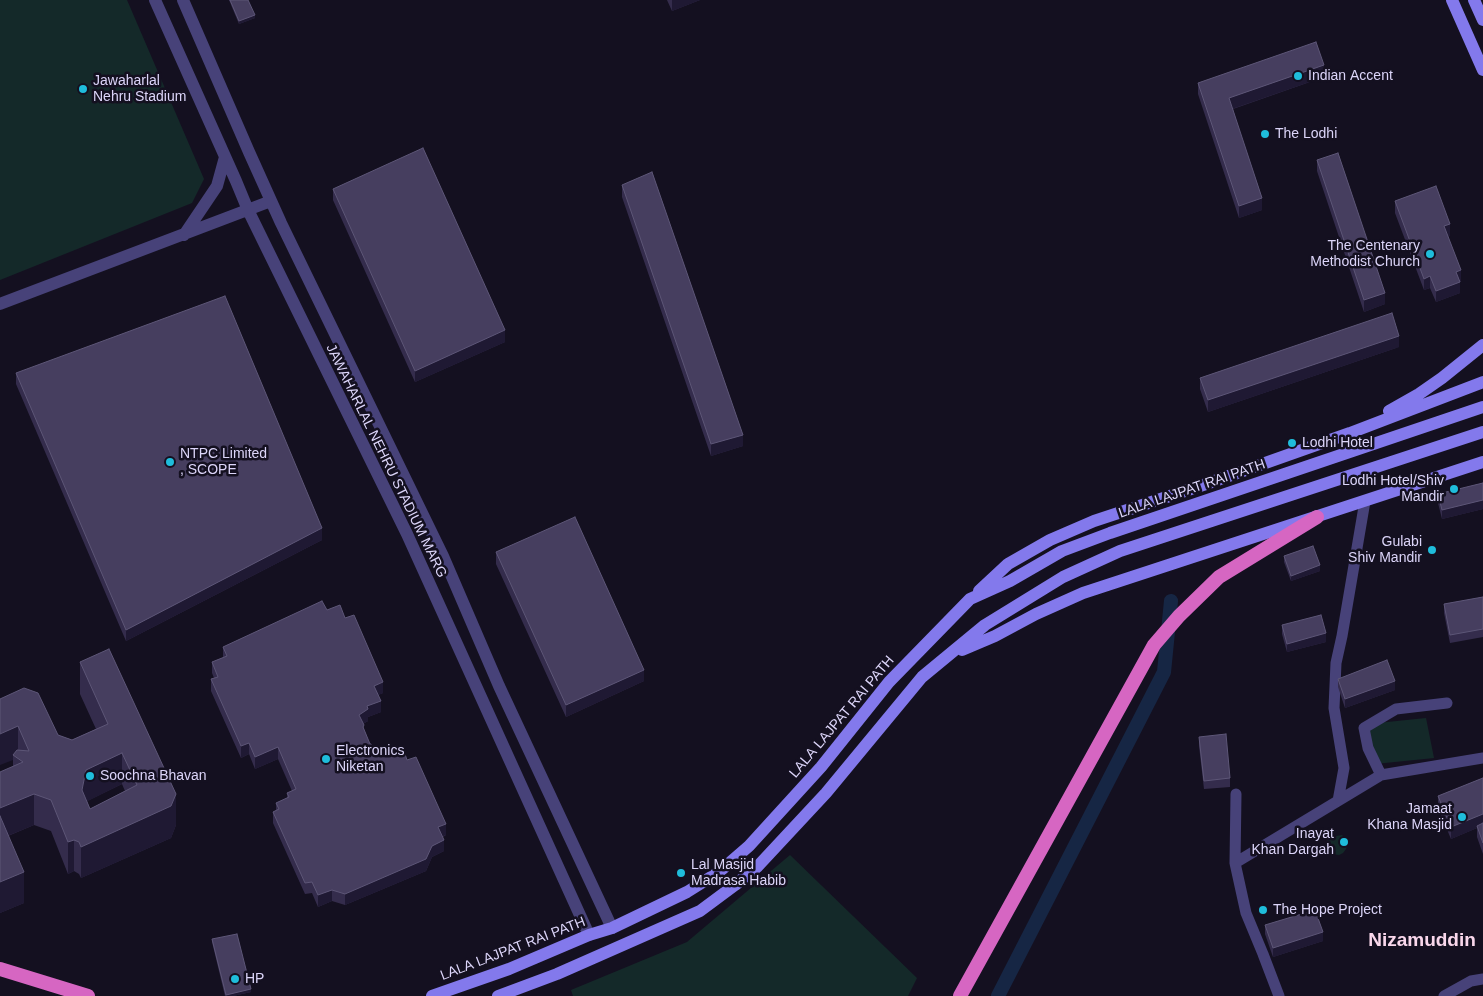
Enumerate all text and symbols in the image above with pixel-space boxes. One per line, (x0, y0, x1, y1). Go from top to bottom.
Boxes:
place label: Indian Accent (1308, 68, 1393, 84)
marker: Indian Accent (1292, 70, 1304, 82)
place label: Jawaharlal Nehru Stadium (93, 73, 186, 105)
marker: Jawaharlal Nehru Stadium (77, 83, 89, 95)
place label: The Lodhi (1275, 126, 1337, 142)
marker: The Lodhi (1259, 128, 1271, 140)
place label: The Centenary Methodist Church (1310, 238, 1420, 270)
marker: The Centenary Methodist Church (1424, 248, 1436, 260)
street label: JAWAHARLAL NEHRU STADIUM MARG (322, 341, 450, 581)
place label: Lodhi Hotel (1302, 435, 1373, 451)
marker: Lodhi Hotel (1286, 437, 1298, 449)
place label: NTPC Limited , SCOPE (180, 446, 267, 478)
marker: NTPC Limited , SCOPE (164, 456, 176, 468)
street label: LALA LAJPAT RAI PATH (1117, 456, 1267, 522)
place label: Lodhi Hotel/Shiv Mandir (1342, 473, 1444, 506)
marker: Lodhi Hotel/Shiv Mandir (1448, 483, 1460, 495)
place label: Gulabi Shiv Mandir (1348, 534, 1422, 566)
marker: Gulabi Shiv Mandir (1426, 544, 1438, 556)
street label: LALA LAJPAT RAI PATH (786, 653, 898, 781)
place label: Electronics Niketan (336, 743, 404, 776)
marker: Electronics Niketan (320, 753, 332, 765)
place label: Soochna Bhavan (100, 768, 207, 784)
marker: Soochna Bhavan (84, 770, 96, 782)
place label: Jamaat Khana Masjid (1367, 801, 1452, 834)
marker: Jamaat Khana Masjid (1456, 811, 1468, 823)
place label: Inayat Khan Dargah (1251, 826, 1334, 859)
marker: Inayat Khan Dargah (1338, 836, 1350, 848)
place label: Lal Masjid Madrasa Habib (691, 857, 786, 890)
marker: Lal Masjid Madrasa Habib (675, 867, 687, 879)
place label: The Hope Project (1273, 902, 1382, 918)
marker: The Hope Project (1257, 904, 1269, 916)
street label: LALA LAJPAT RAI PATH (438, 914, 588, 984)
district label: Nizamuddin (1368, 930, 1476, 952)
place label: HP (245, 971, 264, 987)
marker: HP (229, 973, 241, 985)

